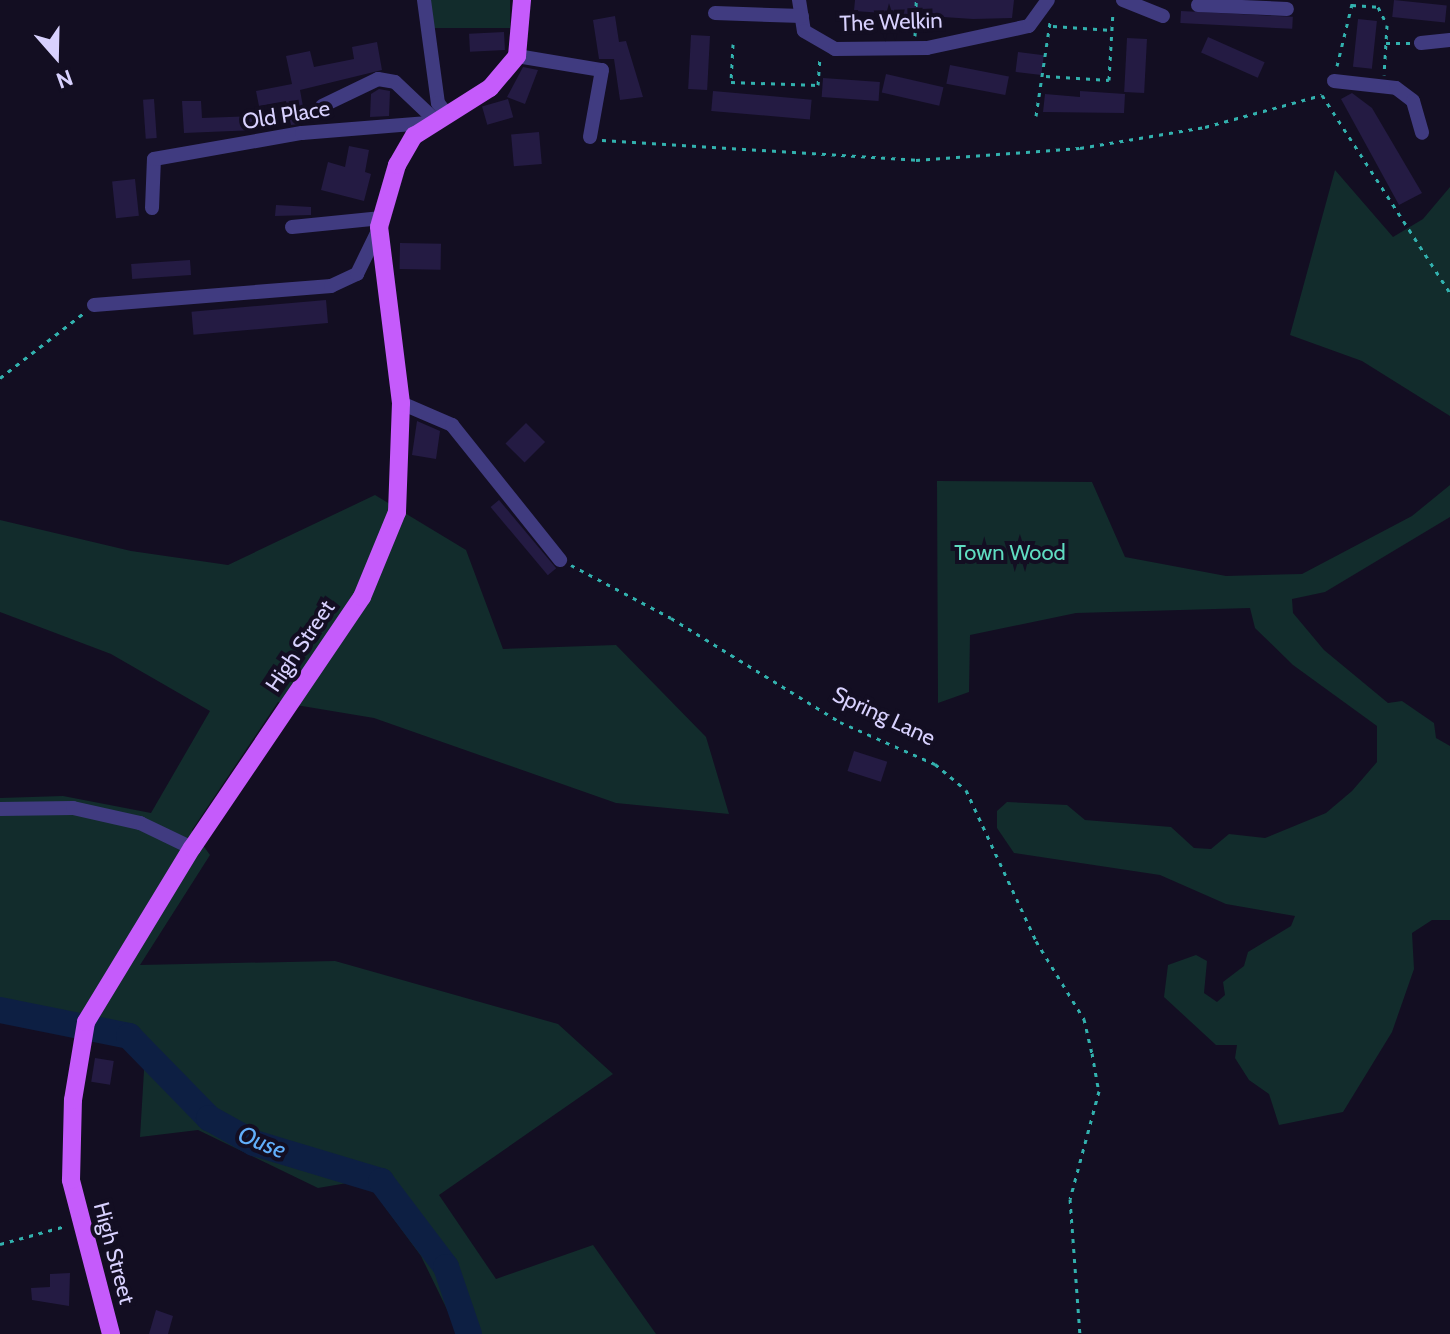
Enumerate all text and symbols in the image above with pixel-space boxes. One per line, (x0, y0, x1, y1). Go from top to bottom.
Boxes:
street label: The Welkin (839, 7, 943, 37)
north arrow (16, 16, 96, 96)
text: N (52, 64, 76, 94)
street label: Old Place (240, 95, 332, 135)
park label: Town Wood (954, 540, 1066, 566)
street label: High Street (260, 595, 340, 697)
street label: Spring Lane (829, 681, 939, 751)
water label: Ouse (234, 1119, 290, 1165)
street label: High Street (88, 1199, 140, 1307)

